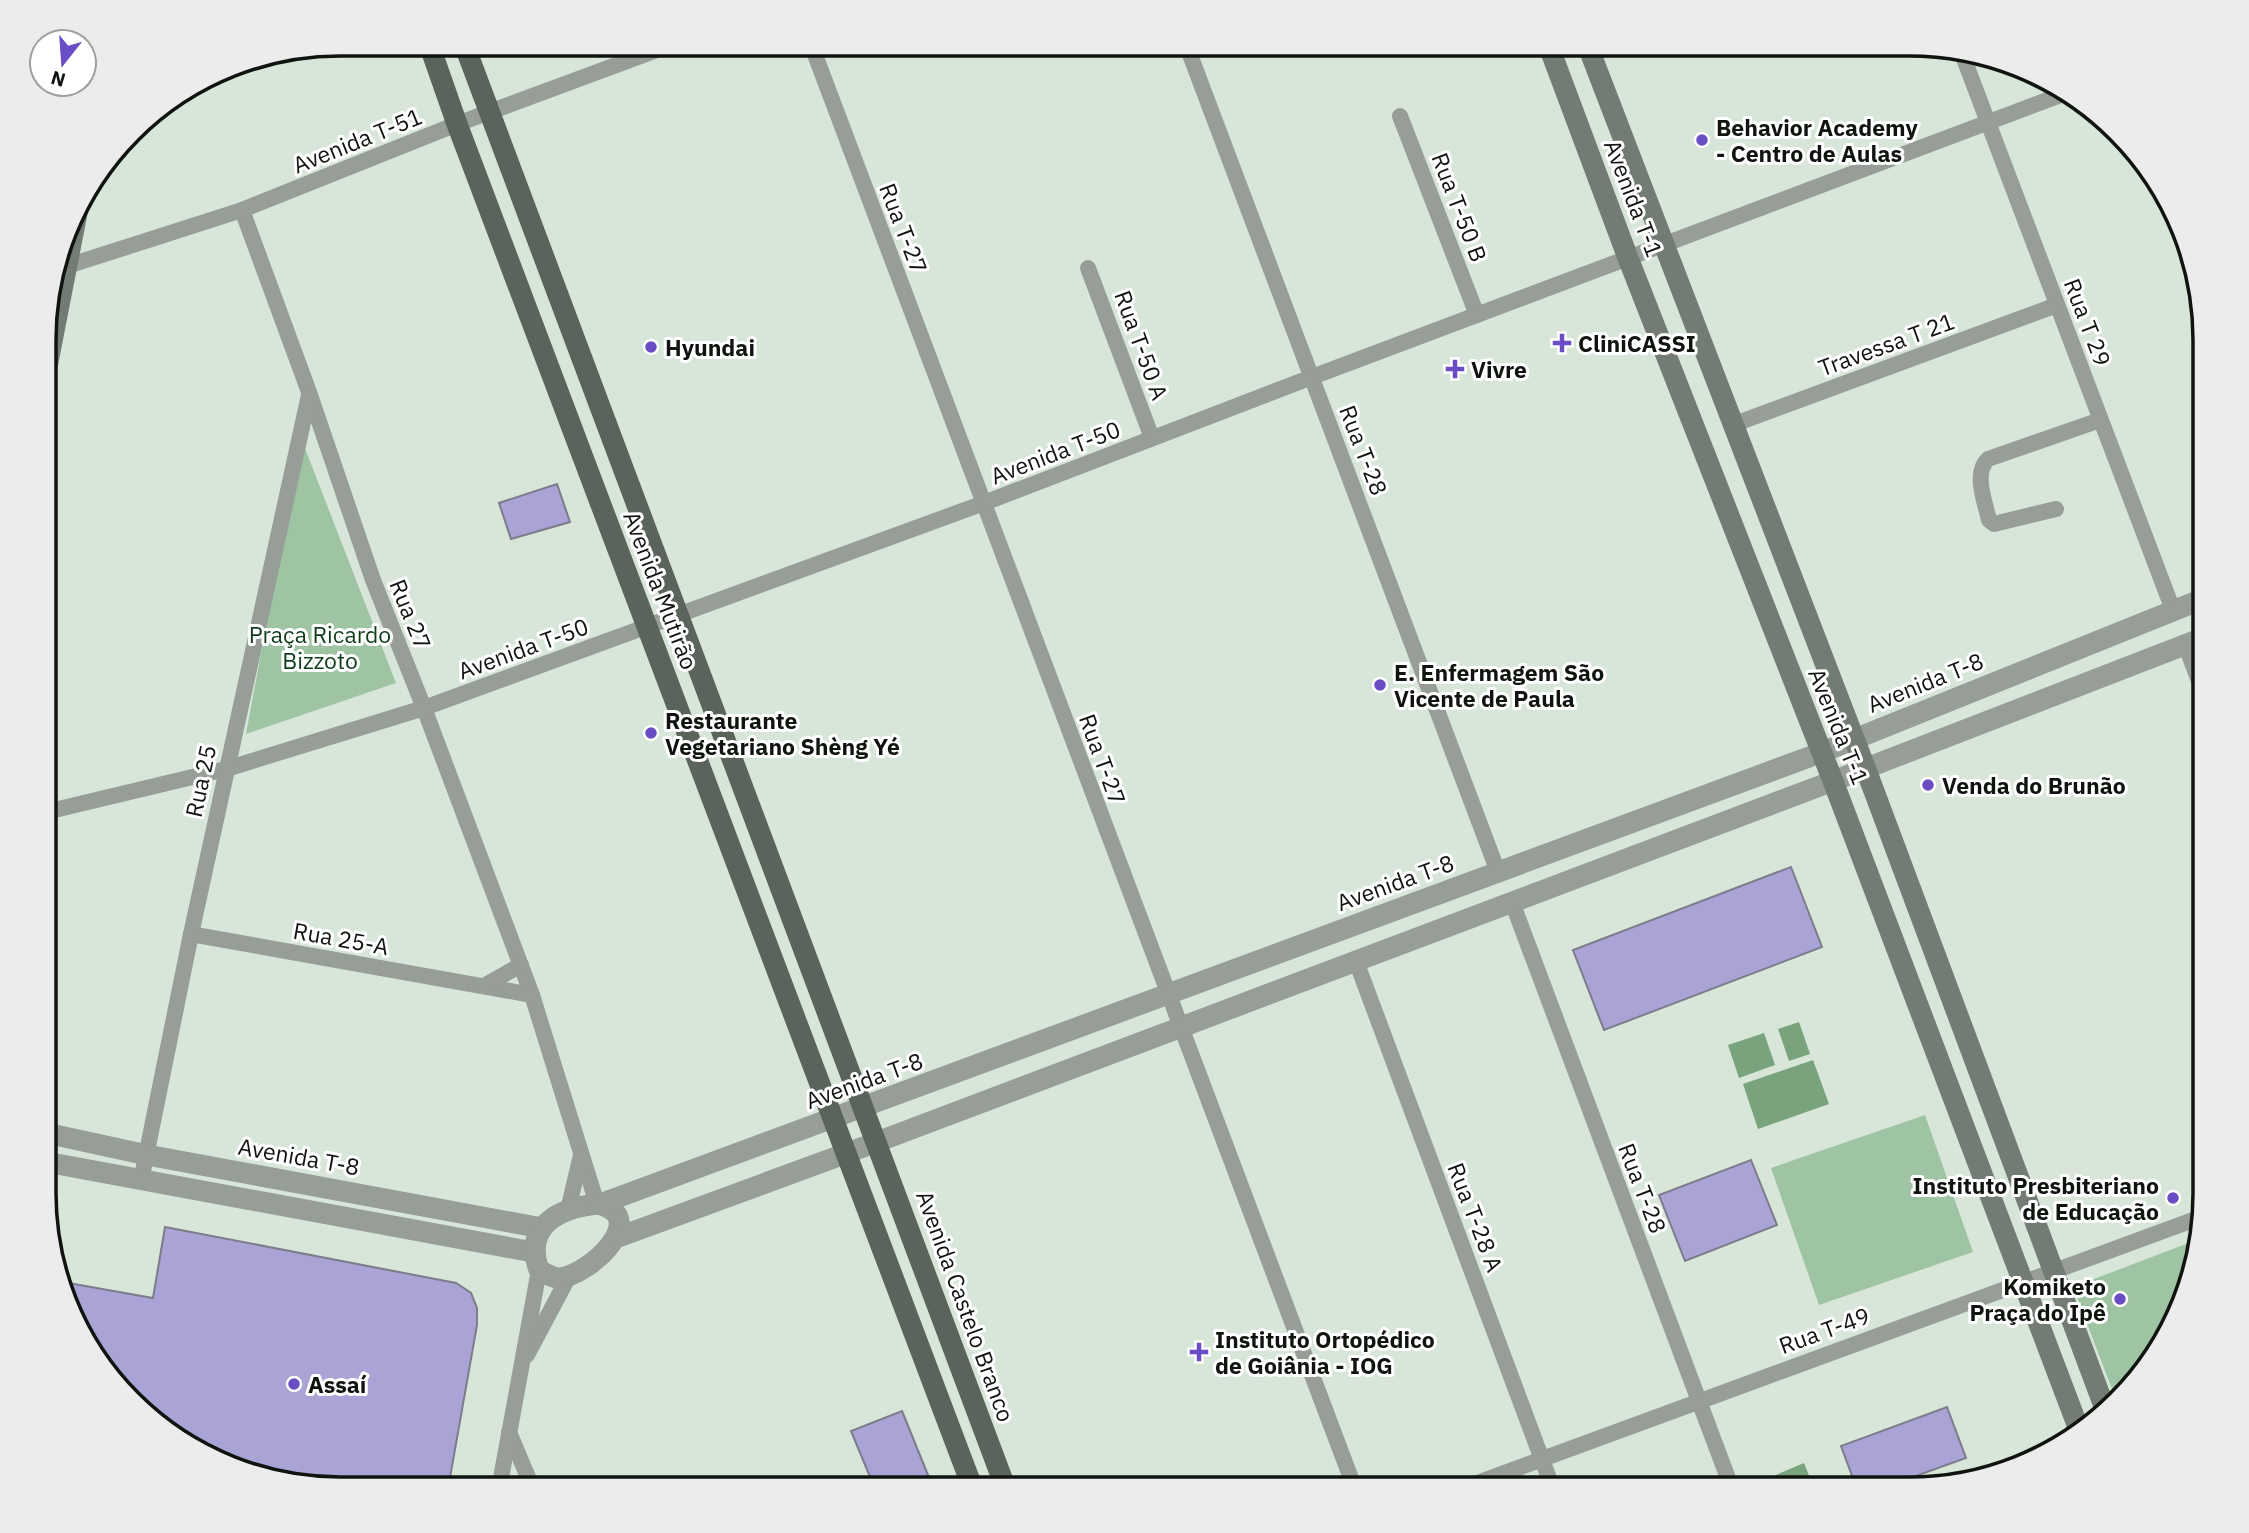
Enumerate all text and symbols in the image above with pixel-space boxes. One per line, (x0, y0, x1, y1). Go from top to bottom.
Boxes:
north arrow (28, 28, 98, 98)
text: N (48, 66, 68, 93)
street label: Avenida T-51 (288, 100, 426, 180)
place label: Behavior Academy - Centro de Aulas (1716, 112, 1918, 168)
marker: Behavior Academy - Centro de Aulas (1694, 132, 1710, 148)
street label: Avenida T-1 (1598, 135, 1670, 261)
street label: Rua T-50 B (1425, 148, 1495, 266)
street label: Rua T-27 (873, 179, 935, 277)
street label: Rua T 29 (2058, 274, 2118, 370)
street label: Rua T-50 A (1108, 286, 1176, 404)
street label: Travessa T 21 (1814, 306, 1958, 382)
place label: CliniCASSI (1578, 328, 1696, 358)
place label: Hyundai (665, 332, 755, 362)
marker: CliniCASSI (1552, 333, 1572, 353)
marker: Hyundai (643, 339, 659, 355)
place label: Vivre (1471, 354, 1527, 384)
marker: Vivre (1445, 359, 1465, 379)
street label: Rua T-28 (1333, 401, 1395, 499)
street label: Avenida T-50 (986, 414, 1124, 490)
street label: Avenida Mutirão (617, 507, 705, 673)
street label: Rua 27 (383, 574, 439, 654)
street label: Avenida T-50 (454, 611, 592, 685)
park label: Praça Ricardo Bizzoto (249, 619, 391, 675)
street label: Avenida T-8 (1862, 645, 1988, 719)
place label: E. Enfermagem São Vicente de Paula (1394, 657, 1604, 713)
street label: Avenida T-1 (1802, 663, 1876, 789)
marker: E. Enfermagem São Vicente de Paula (1372, 677, 1388, 693)
place label: Restaurante Vegetariano Shèng Yé (665, 705, 900, 761)
street label: Rua T-27 (1073, 710, 1133, 808)
marker: Restaurante Vegetariano Shèng Yé (643, 725, 659, 741)
street label: Rua 25 (178, 742, 222, 820)
place label: Venda do Brunão (1942, 770, 2126, 800)
marker: Venda do Brunão (1920, 777, 1936, 793)
street label: Avenida T-8 (1332, 847, 1458, 917)
street label: Rua 25-A (291, 915, 391, 961)
street label: Avenida T-8 (801, 1045, 927, 1115)
street label: Avenida T-8 (236, 1131, 362, 1181)
street label: Rua T-28 (1612, 1139, 1674, 1237)
street label: Rua T-28 A (1441, 1158, 1511, 1276)
place label: Instituto Presbiteriano de Educação (1913, 1170, 2159, 1226)
street label: Avenida Castelo Branco (910, 1186, 1022, 1426)
marker: Instituto Presbiteriano de Educação (2165, 1190, 2181, 1206)
place label: Komiketo Praça do Ipê (1969, 1271, 2106, 1327)
marker: Komiketo Praça do Ipê (2112, 1291, 2128, 1307)
street label: Rua T-49 (1775, 1300, 1873, 1360)
place label: Instituto Ortopédico de Goiânia - IOG (1215, 1324, 1435, 1380)
marker: Instituto Ortopédico de Goiânia - IOG (1189, 1342, 1209, 1362)
place label: Assaí (308, 1369, 367, 1399)
marker: Assaí (286, 1376, 302, 1392)

